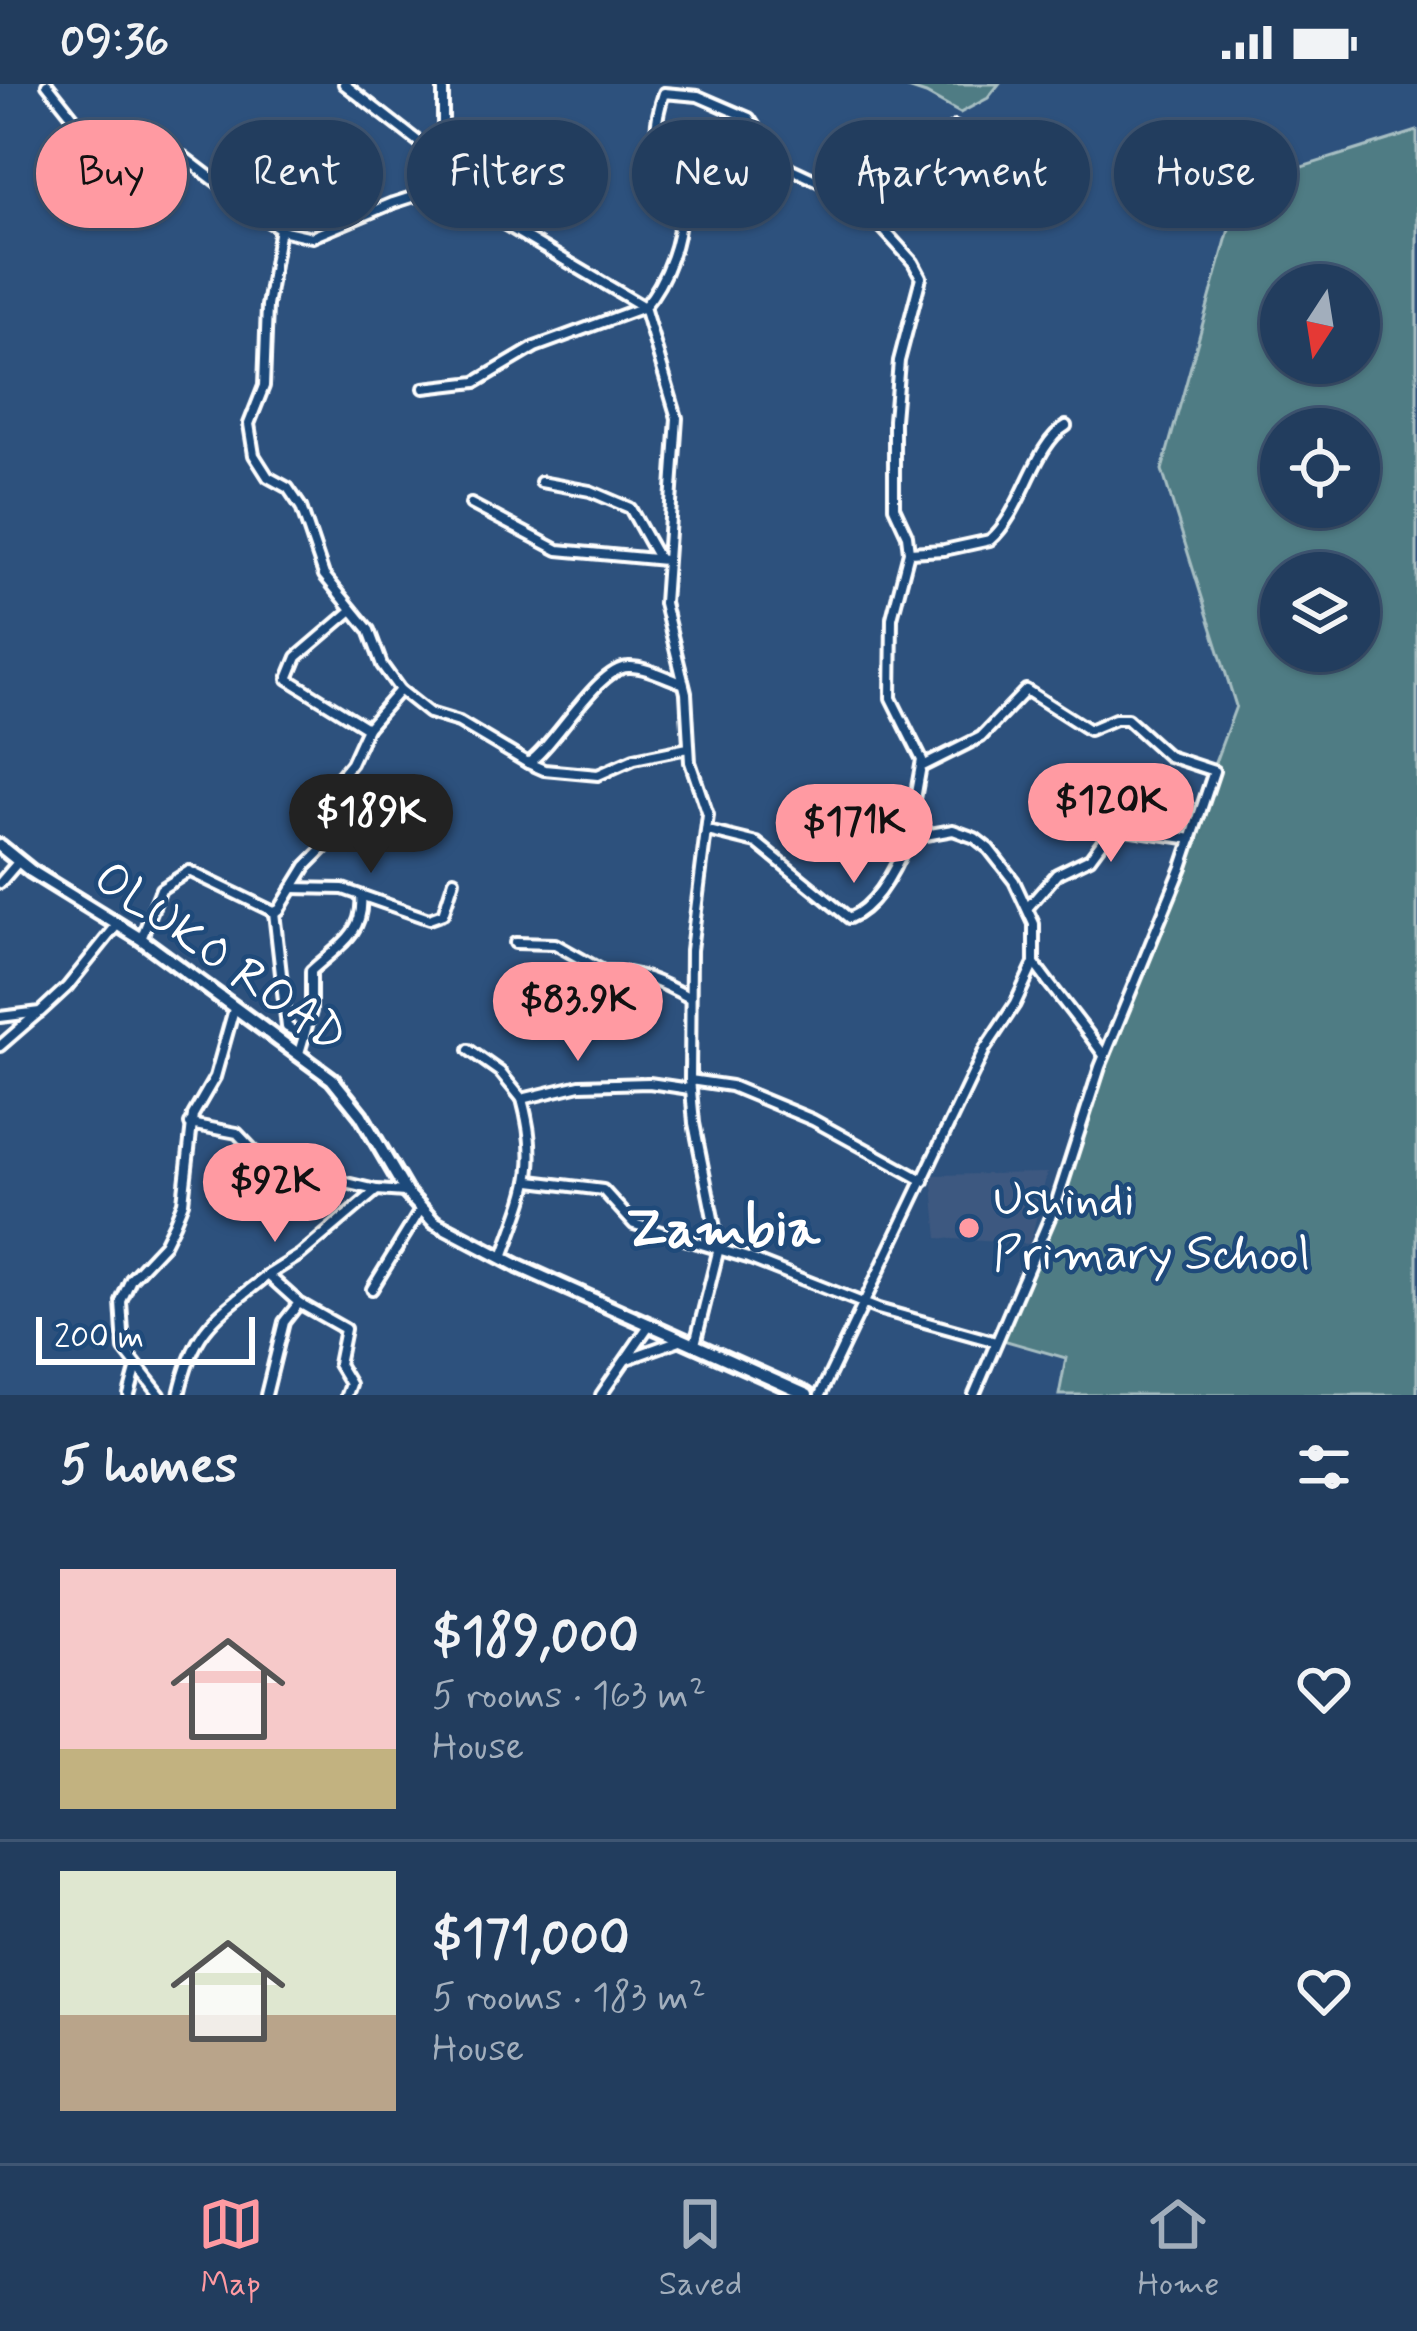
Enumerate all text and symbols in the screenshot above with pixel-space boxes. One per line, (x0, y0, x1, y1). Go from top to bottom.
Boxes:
text: 09:36 (60, 13, 169, 72)
chip: Buy (36, 120, 187, 228)
chip: Rent (211, 120, 383, 228)
chip: Filters (407, 120, 608, 228)
chip: New (632, 120, 791, 228)
chip: Apartment (815, 120, 1090, 228)
chip: House (1114, 120, 1297, 228)
north arrow (1260, 264, 1380, 384)
map controls (1260, 264, 1380, 672)
button: locate (1260, 408, 1380, 528)
button: layers (1260, 552, 1380, 672)
pin: $120K (1027, 763, 1195, 865)
pin: $189K (287, 774, 455, 876)
text: $120K (1055, 776, 1167, 827)
pin: $171K (770, 784, 938, 886)
text: $189K (316, 787, 426, 838)
text: $171K (803, 797, 905, 848)
street label: OLUKO ROAD (81, 848, 359, 1068)
pin: $83.9K (480, 962, 676, 1064)
text: $83.9K (520, 975, 636, 1026)
pin: $92K (204, 1143, 346, 1245)
text: $92K (230, 1156, 320, 1207)
place label: Ushindi Primary School (993, 1169, 1310, 1287)
district label: Zambia (626, 1195, 822, 1266)
marker: Ushindi Primary School (956, 1215, 982, 1241)
scale bar (36, 1311, 255, 1364)
text: 200 m (54, 1316, 144, 1360)
text: 5 homes (60, 1434, 238, 1500)
icon: filters (1291, 1434, 1357, 1500)
text: $189,000 (432, 1605, 639, 1671)
icon: home (156, 1617, 300, 1761)
icon: heart (1291, 1656, 1357, 1722)
text: 5 rooms · 163 m² (432, 1671, 706, 1722)
text: House (432, 1722, 524, 1773)
text: $171,000 (432, 1907, 630, 1973)
icon: home (156, 1919, 300, 2063)
icon: heart (1291, 1958, 1357, 2024)
text: 5 rooms · 183 m² (432, 1973, 706, 2024)
text: House (432, 2024, 524, 2075)
tab: Map (198, 2191, 264, 2307)
tab: Saved (659, 2191, 742, 2307)
tab: Home (1137, 2191, 1219, 2307)

